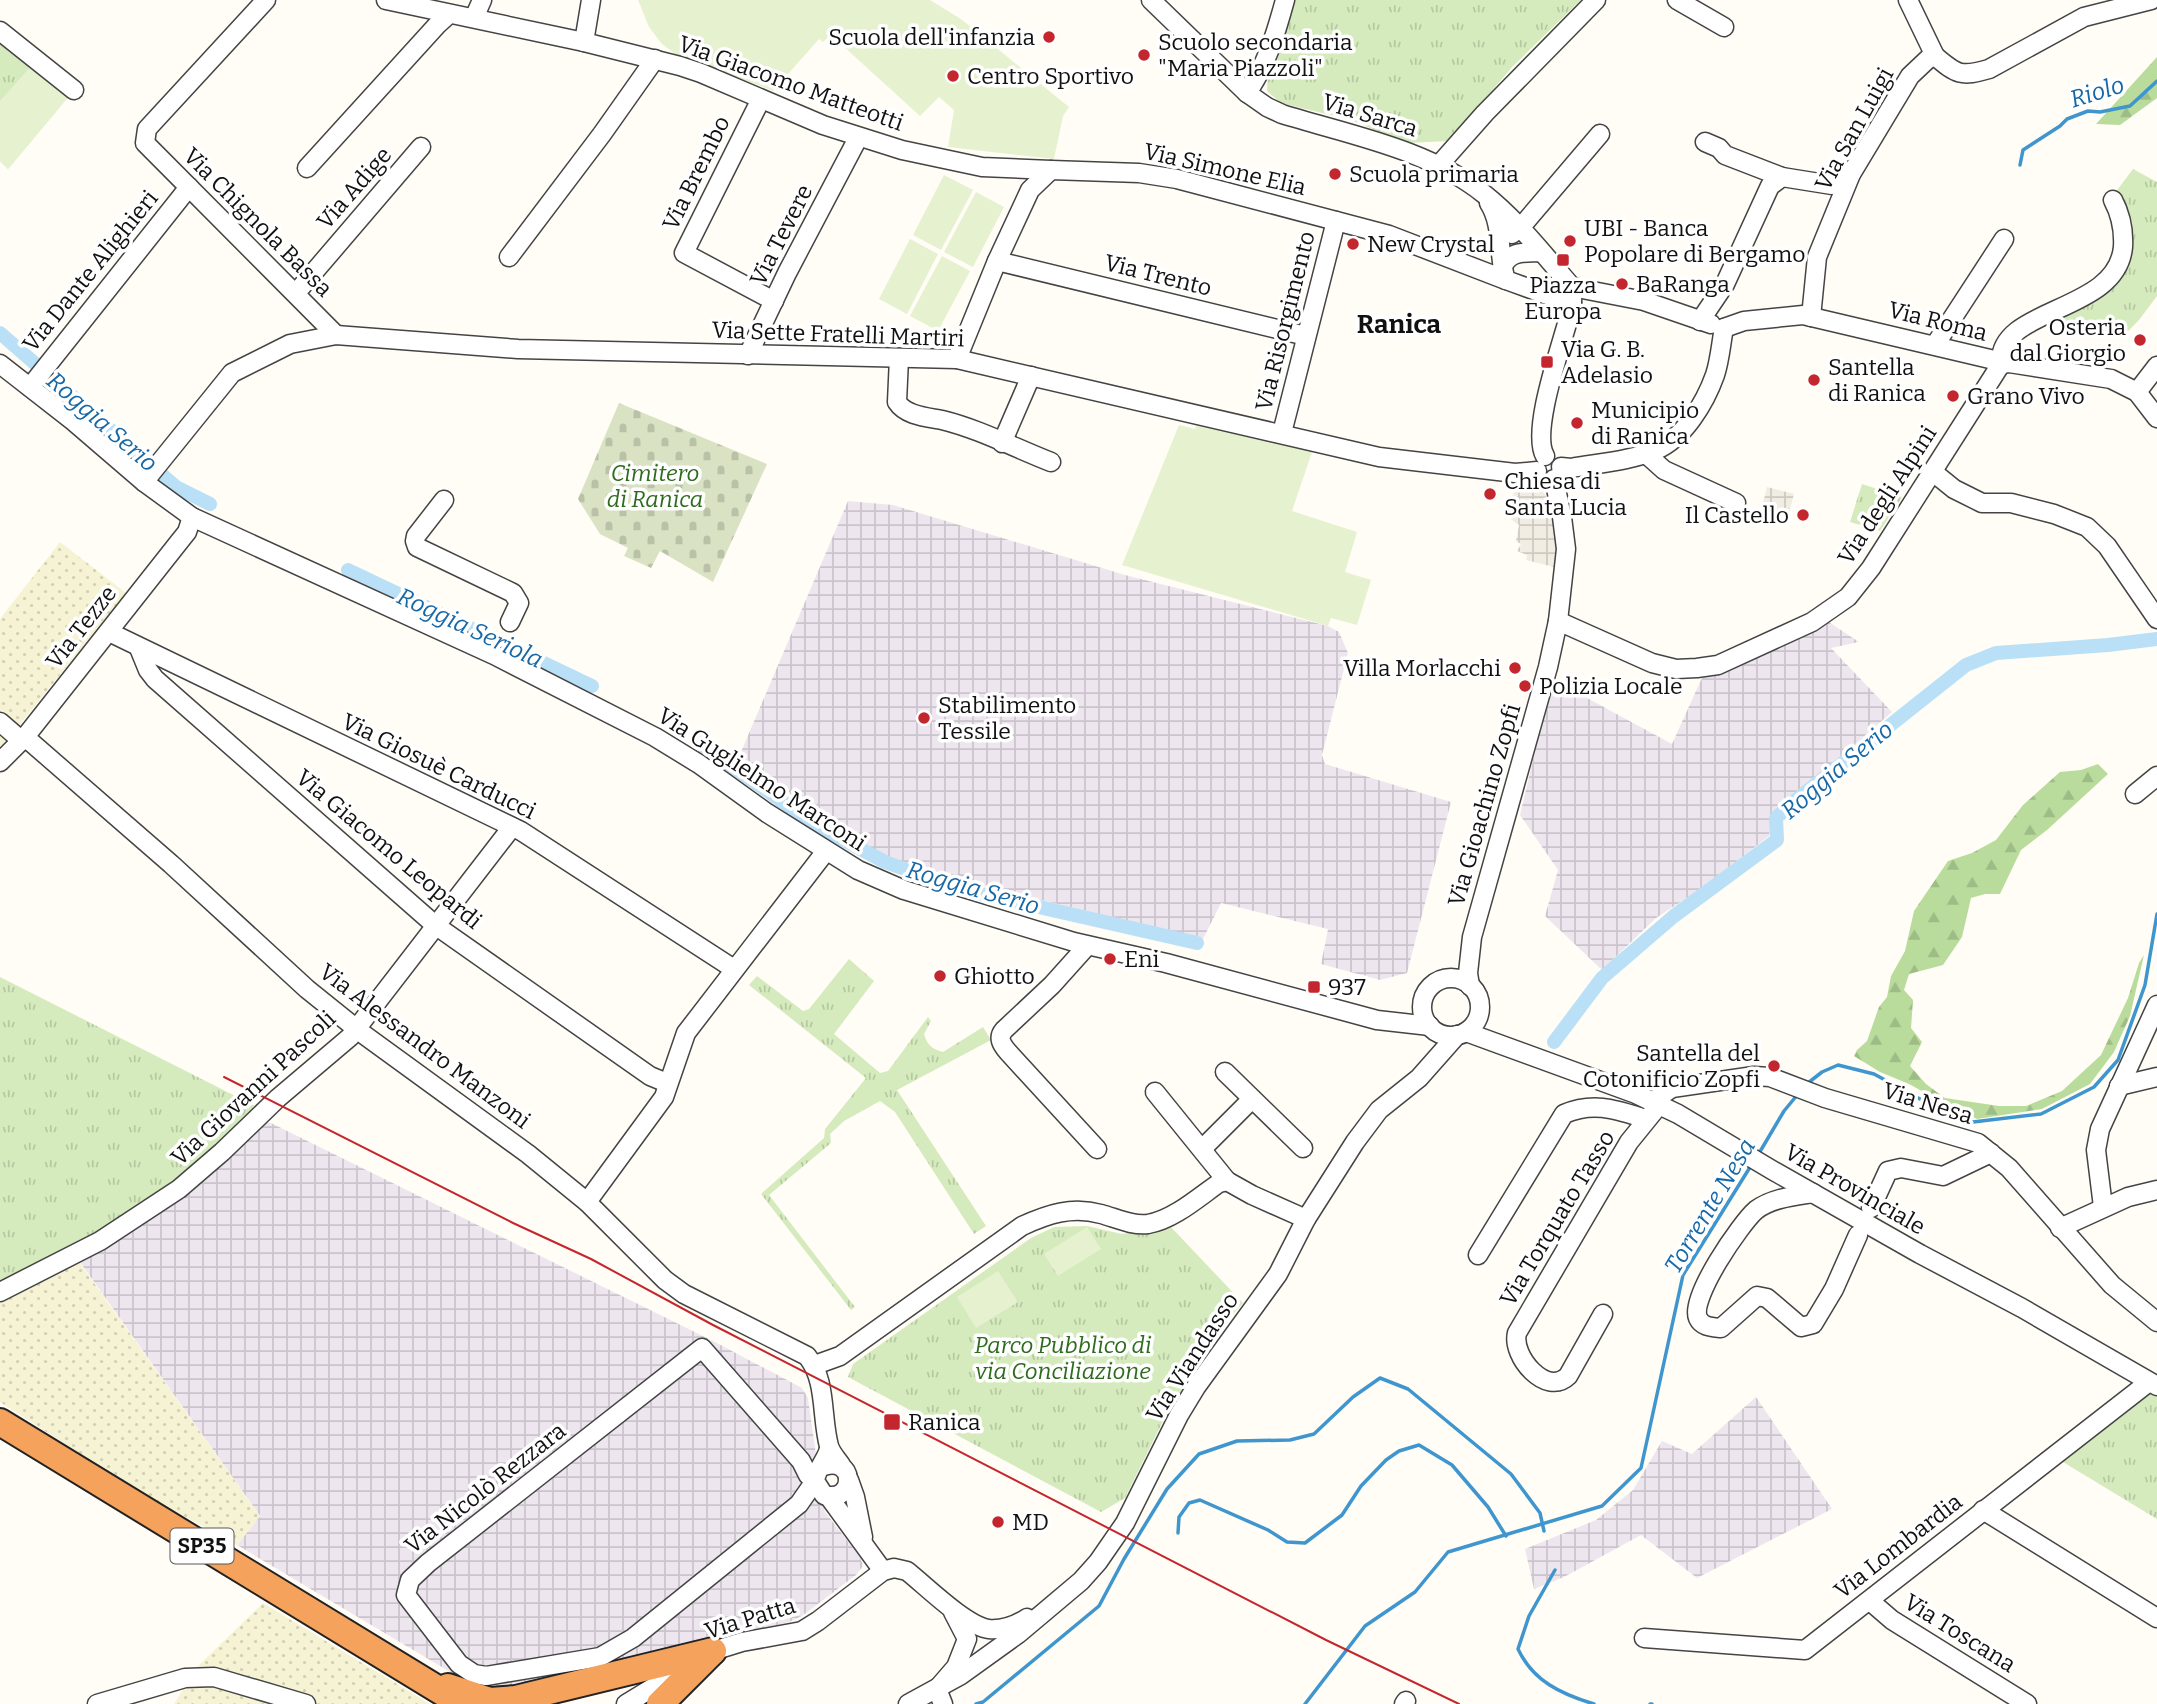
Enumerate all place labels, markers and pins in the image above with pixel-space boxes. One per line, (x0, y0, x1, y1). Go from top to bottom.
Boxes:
place label: Scuola dell'infanzia (828, 23, 1035, 51)
place label: Scuolo secondaria "Maria Piazzoli" (1158, 28, 1353, 82)
marker: Scuola dell'infanzia (1041, 29, 1057, 45)
marker: Scuolo secondaria "Maria Piazzoli" (1136, 47, 1152, 63)
place label: Centro Sportivo (967, 62, 1134, 90)
marker: Centro Sportivo (945, 68, 961, 84)
place label: Scuola primaria (1349, 160, 1519, 188)
marker: Scuola primaria (1327, 166, 1343, 182)
place label: UBI - Banca Popolare di Bergamo (1584, 214, 1805, 268)
place label: New Crystal (1367, 230, 1495, 258)
marker: UBI - Banca Popolare di Bergamo (1562, 233, 1578, 249)
marker: New Crystal (1345, 236, 1361, 252)
marker: Piazza Europa (1555, 252, 1571, 268)
place label: BaRanga (1636, 270, 1730, 298)
place label: Piazza Europa (1524, 271, 1602, 325)
marker: BaRanga (1614, 276, 1630, 292)
place label: Osteria dal Giorgio (2009, 313, 2126, 367)
marker: Osteria dal Giorgio (2132, 332, 2148, 348)
place label: Via G. B. Adelasio (1561, 335, 1653, 389)
place label: Santella di Ranica (1828, 353, 1926, 407)
marker: Via G. B. Adelasio (1539, 354, 1555, 370)
marker: Santella di Ranica (1806, 372, 1822, 388)
place label: Grano Vivo (1967, 382, 2085, 410)
marker: Grano Vivo (1945, 388, 1961, 404)
place label: Municipio di Ranica (1591, 396, 1699, 450)
marker: Municipio di Ranica (1569, 415, 1585, 431)
place label: Chiesa di Santa Lucia (1504, 467, 1627, 521)
marker: Chiesa di Santa Lucia (1482, 486, 1498, 502)
place label: Il Castello (1685, 501, 1789, 529)
marker: Il Castello (1795, 507, 1811, 523)
place label: Villa Morlacchi (1343, 654, 1501, 682)
marker: Villa Morlacchi (1507, 660, 1523, 676)
place label: Polizia Locale (1539, 672, 1683, 700)
marker: Polizia Locale (1517, 678, 1533, 694)
place label: Stabilimento Tessile (938, 691, 1076, 745)
marker: Stabilimento Tessile (916, 710, 932, 726)
place label: Eni (1124, 945, 1160, 973)
marker: Eni (1102, 951, 1118, 967)
place label: Ghiotto (954, 962, 1035, 990)
marker: Ghiotto (932, 968, 948, 984)
place label: 937 (1328, 973, 1366, 1001)
marker: 937 (1306, 979, 1322, 995)
place label: Santella del Cotonificio Zopfi (1583, 1039, 1760, 1093)
marker: Santella del Cotonificio Zopfi (1766, 1058, 1782, 1074)
place label: Ranica (908, 1408, 981, 1436)
marker: Ranica (882, 1412, 902, 1432)
place label: MD (1012, 1508, 1049, 1536)
marker: MD (990, 1514, 1006, 1530)

